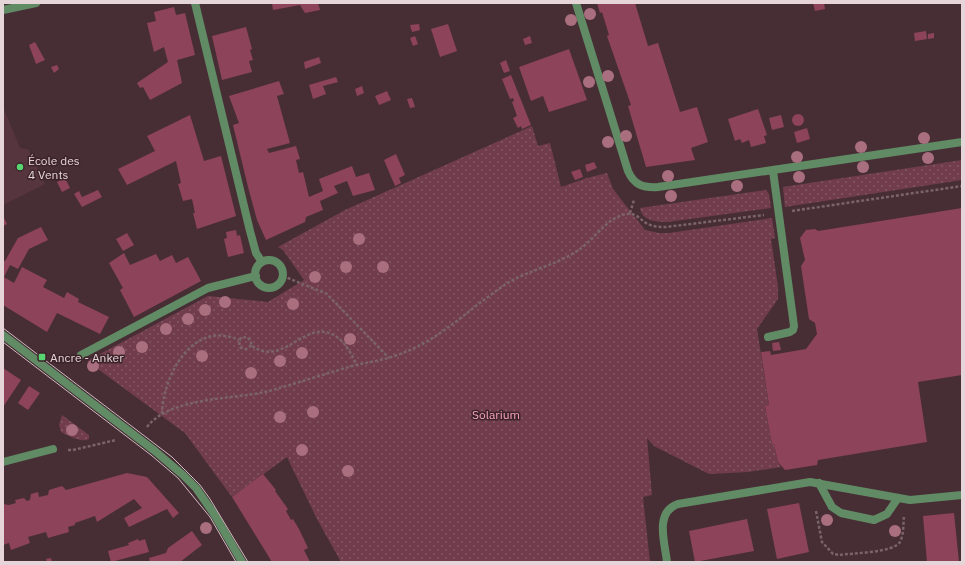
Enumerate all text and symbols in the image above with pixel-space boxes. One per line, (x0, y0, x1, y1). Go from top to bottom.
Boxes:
place label: École des 4 Vents (28, 153, 80, 182)
marker: École des 4 Vents (15, 162, 25, 172)
place label: Ancre - Anker (50, 350, 124, 365)
marker: Ancre - Anker (37, 352, 47, 362)
park label: Solarium (472, 407, 520, 422)

